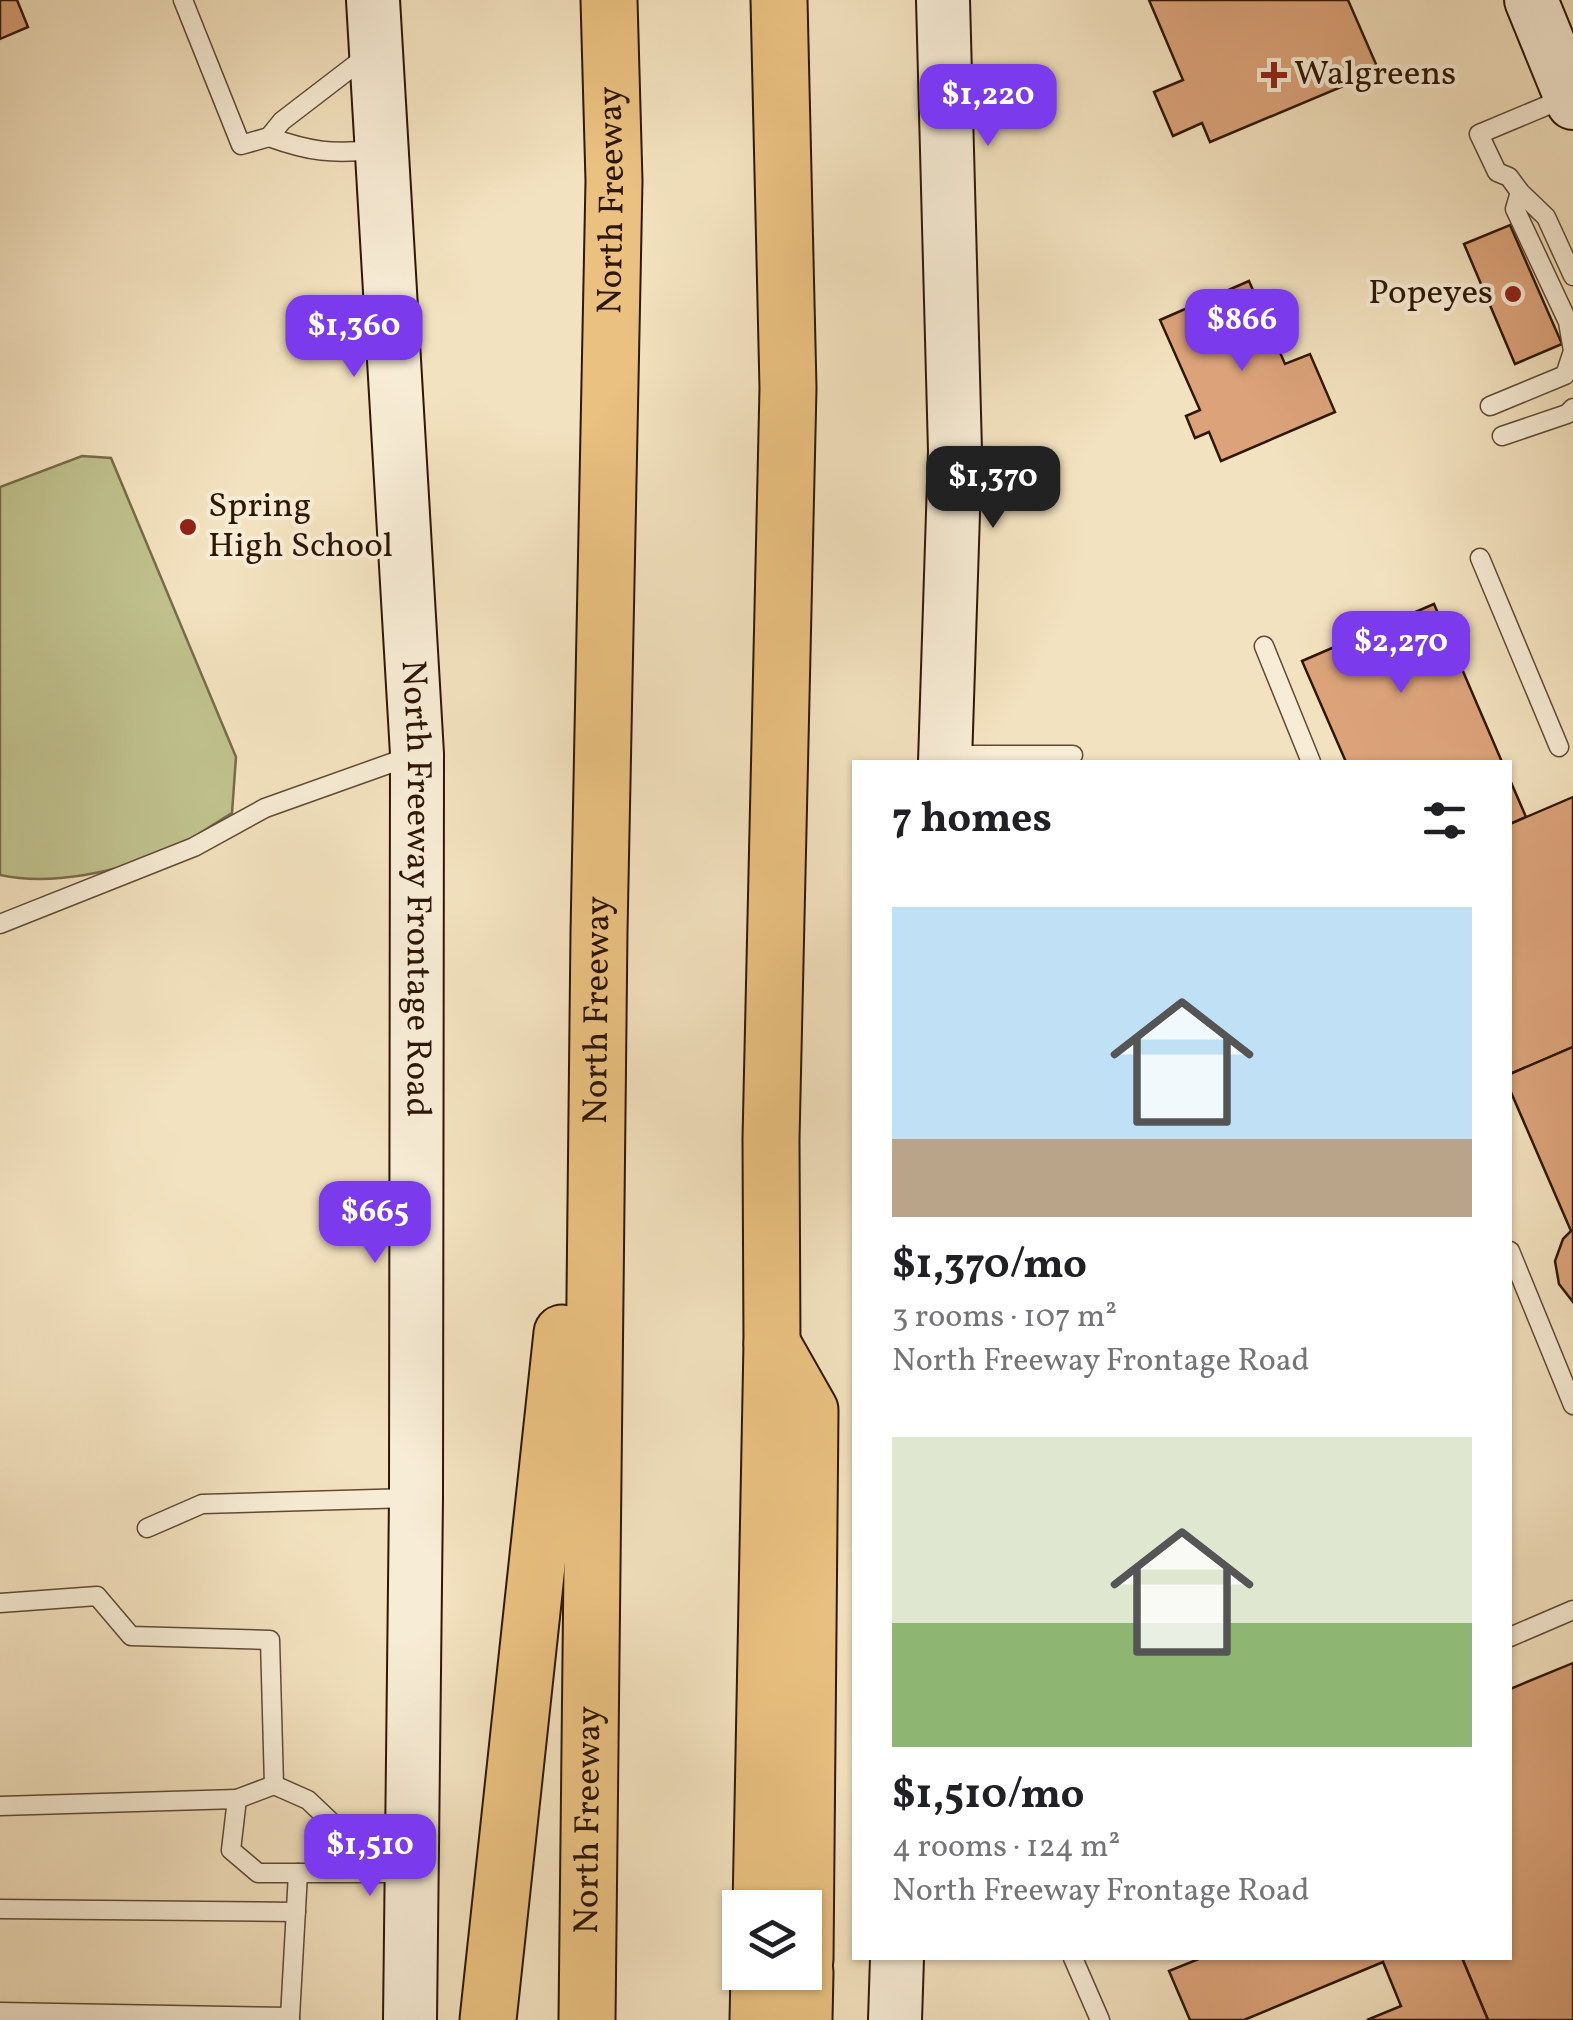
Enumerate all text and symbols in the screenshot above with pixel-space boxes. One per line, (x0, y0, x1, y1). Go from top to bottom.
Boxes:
place label: Walgreens (1294, 51, 1456, 99)
pin: $1,220 (907, 64, 1069, 149)
marker: Walgreens (1263, 64, 1285, 86)
text: $1,220 (942, 74, 1034, 118)
street label: North Freeway (587, 86, 638, 315)
place label: Popeyes (1368, 270, 1493, 318)
marker: Popeyes (1502, 283, 1524, 305)
pin: $866 (1183, 289, 1301, 374)
pin: $1,360 (273, 295, 435, 380)
text: $866 (1207, 299, 1277, 343)
text: $1,360 (308, 305, 400, 349)
pin: $1,370 (912, 446, 1074, 531)
text: $1,370 (948, 456, 1038, 500)
place label: Spring High School (208, 483, 393, 571)
marker: Spring High School (177, 516, 199, 538)
pin: $2,270 (1320, 611, 1482, 696)
text: $2,270 (1354, 621, 1448, 665)
street label: North Freeway Frontage Road (388, 659, 441, 1117)
text: 7 homes (892, 791, 1052, 850)
icon: filters (1417, 793, 1472, 848)
street label: North Freeway (573, 896, 624, 1124)
icon: home (1092, 972, 1272, 1152)
pin: $665 (316, 1181, 434, 1266)
text: $665 (341, 1191, 409, 1235)
text: $1,370/mo (892, 1237, 1087, 1296)
text: 3 rooms · 107 m² (892, 1296, 1117, 1340)
text: North Freeway Frontage Road (892, 1340, 1310, 1384)
icon: home (1092, 1502, 1272, 1682)
street label: North Freeway (564, 1706, 614, 1934)
text: $1,510/mo (892, 1767, 1085, 1826)
pin: $1,510 (289, 1814, 451, 1899)
text: $1,510 (326, 1824, 414, 1868)
text: 4 rooms · 124 m² (892, 1826, 1120, 1870)
text: North Freeway Frontage Road (892, 1870, 1310, 1914)
map controls (722, 1890, 822, 1990)
button: layers (722, 1890, 822, 1990)

